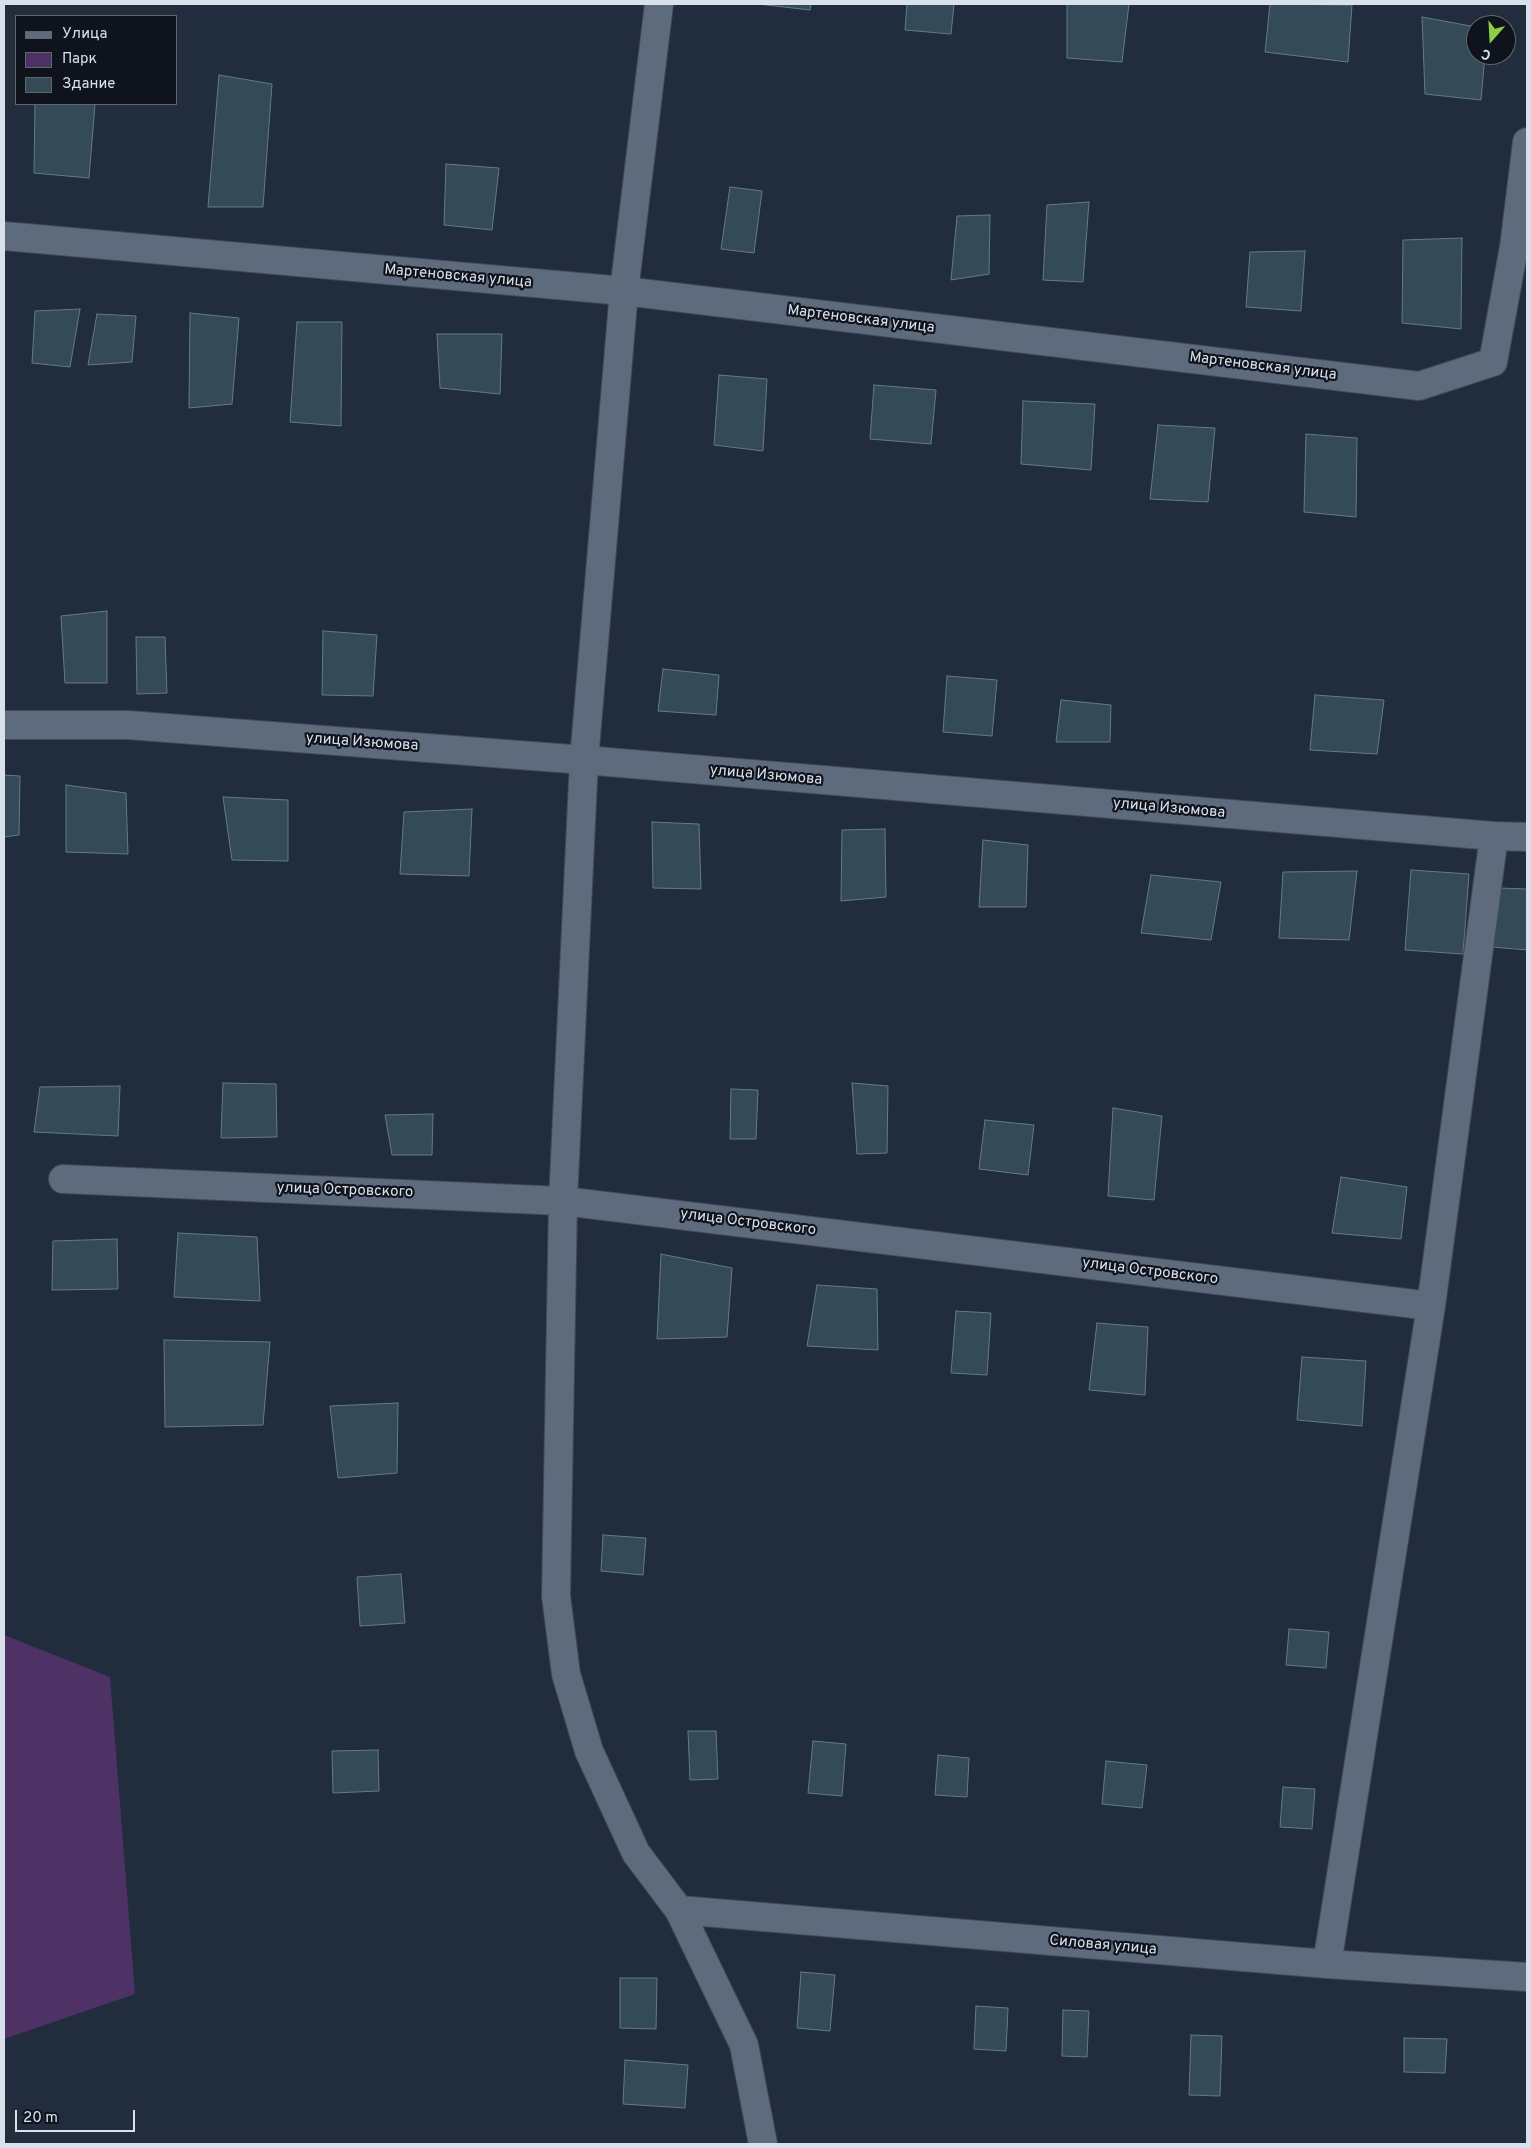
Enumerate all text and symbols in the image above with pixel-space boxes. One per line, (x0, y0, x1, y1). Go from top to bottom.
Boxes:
legend (15, 15, 178, 105)
north arrow (1466, 15, 1516, 65)
text: Улица (62, 25, 107, 44)
text: С (1479, 44, 1493, 63)
text: Парк (62, 50, 97, 69)
text: Здание (62, 75, 115, 94)
street label: Мартеновская улица (383, 262, 533, 292)
street label: Мартеновская улица (786, 302, 936, 338)
street label: Мартеновская улица (1188, 349, 1338, 385)
street label: улица Изюмова (305, 730, 419, 756)
street label: улица Изюмова (709, 762, 823, 790)
street label: улица Изюмова (1112, 795, 1226, 823)
street label: улица Островского (276, 1180, 414, 1202)
street label: улица Островского (679, 1206, 817, 1240)
street label: улица Островского (1081, 1255, 1219, 1289)
street label: Силовая улица (1048, 1932, 1158, 1960)
scale bar (18, 2100, 138, 2132)
text: 20 m (23, 2109, 58, 2128)

